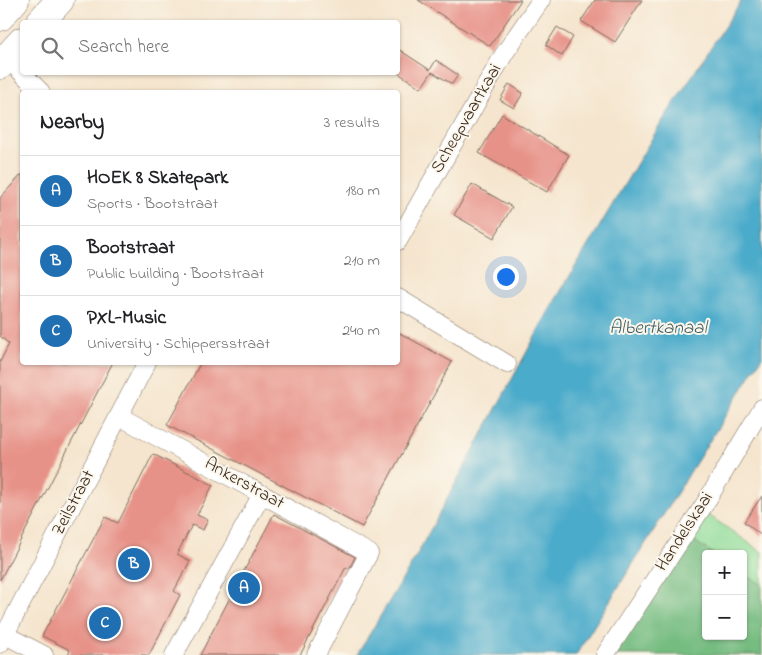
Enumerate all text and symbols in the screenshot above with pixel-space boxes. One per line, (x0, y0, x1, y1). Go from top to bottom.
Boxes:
search box (20, 20, 400, 75)
icon: search (38, 34, 66, 62)
text: Search here (78, 34, 169, 61)
street label: Scheepvaartkaai (425, 59, 509, 179)
text: Nearby (40, 108, 104, 138)
text: 3 results (324, 111, 380, 135)
text: HOEK 8 Skatepark (87, 165, 228, 192)
text: A (51, 179, 61, 203)
text: 180 m (346, 179, 380, 203)
text: Sports · Bootstraat (87, 192, 218, 216)
text: Bootstraat (87, 235, 175, 262)
text: B (51, 249, 61, 273)
text: 210 m (344, 249, 380, 273)
text: Public building · Bootstraat (87, 262, 264, 286)
your location (493, 264, 519, 290)
text: PXL-Music (87, 305, 166, 332)
water label: Albertkanaal (609, 315, 709, 342)
text: C (52, 319, 60, 343)
text: 240 m (342, 319, 380, 343)
text: University · Schippersstraat (87, 332, 270, 356)
street label: Ankerstraat (199, 451, 289, 517)
street label: Zeilstraat (46, 466, 102, 540)
street label: Handelskaai (650, 487, 720, 577)
pin: B (118, 545, 150, 583)
map controls (702, 550, 747, 640)
button: + (702, 550, 747, 595)
pin: A (228, 569, 260, 607)
button: − (702, 595, 747, 640)
pin: C (89, 604, 121, 642)

